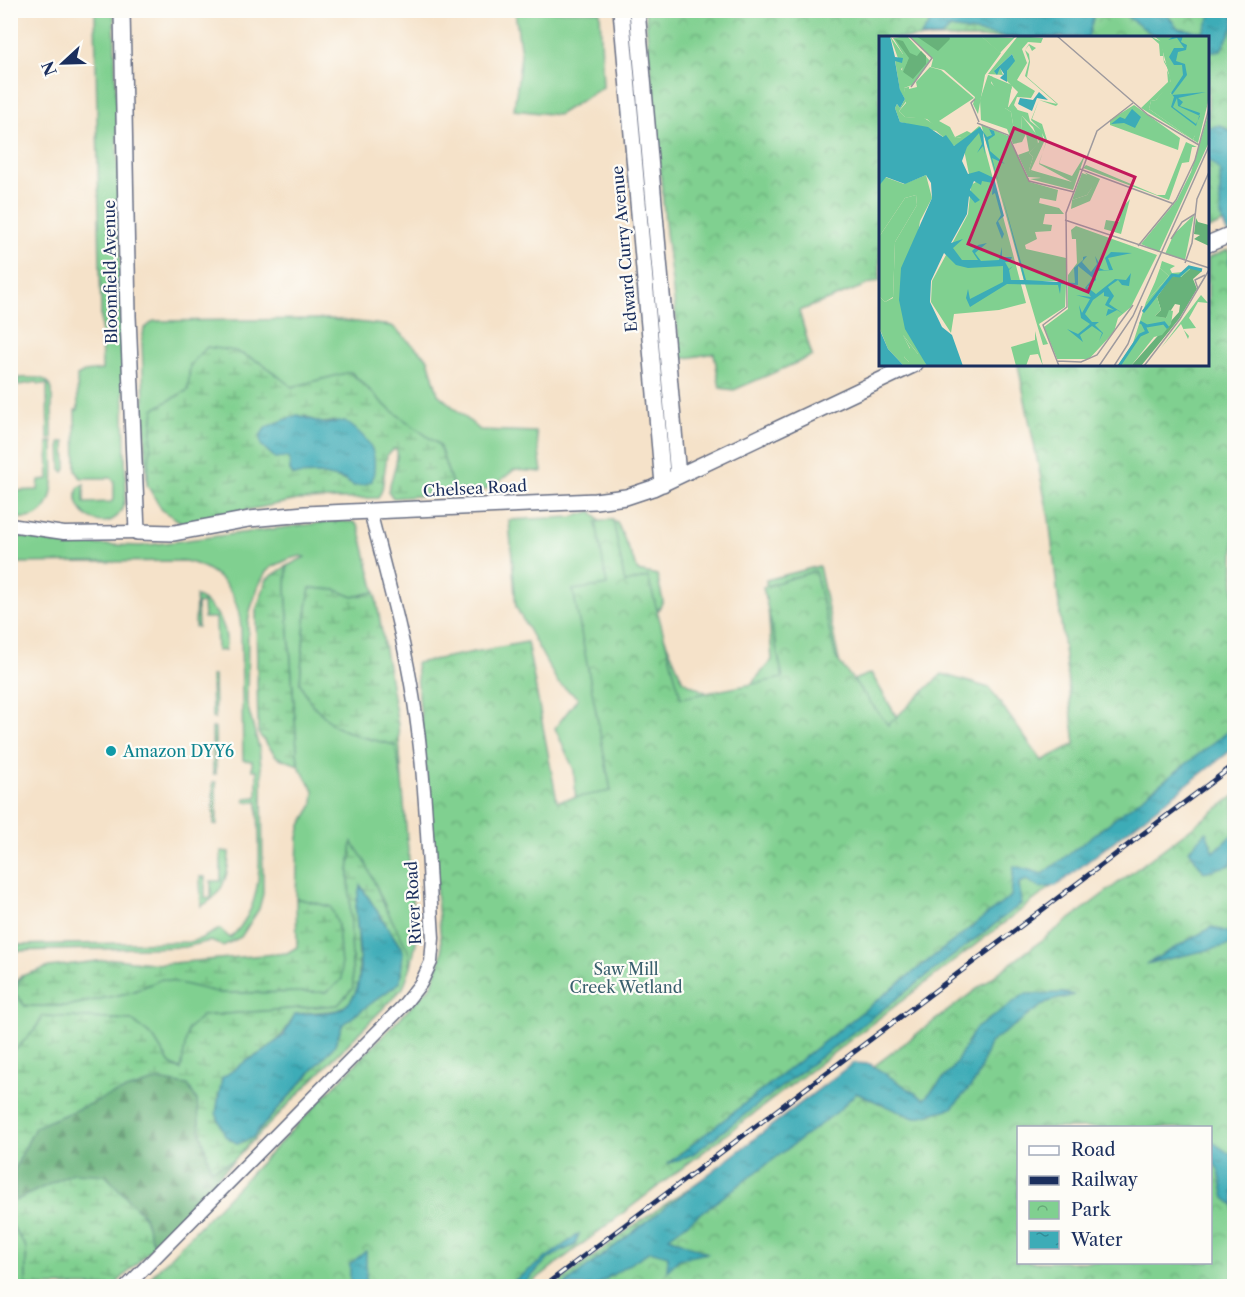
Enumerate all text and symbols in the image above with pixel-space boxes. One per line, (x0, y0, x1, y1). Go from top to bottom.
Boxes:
north arrow (33, 33, 93, 93)
inset map (879, 36, 1209, 366)
text: N (37, 58, 61, 79)
street label: Edward Curry Avenue (607, 165, 641, 333)
street label: Bloomfield Avenue (99, 200, 121, 344)
street label: Chelsea Road (423, 475, 528, 501)
place label: Amazon DYY6 (122, 741, 234, 761)
marker: Amazon DYY6 (104, 744, 118, 758)
street label: River Road (401, 860, 425, 945)
park label: Saw Mill Creek Wetland (569, 959, 683, 997)
legend (1017, 1126, 1212, 1264)
text: Road (1071, 1139, 1116, 1161)
text: Railway (1071, 1169, 1139, 1191)
text: Park (1071, 1199, 1112, 1221)
text: Water (1070, 1229, 1123, 1251)

